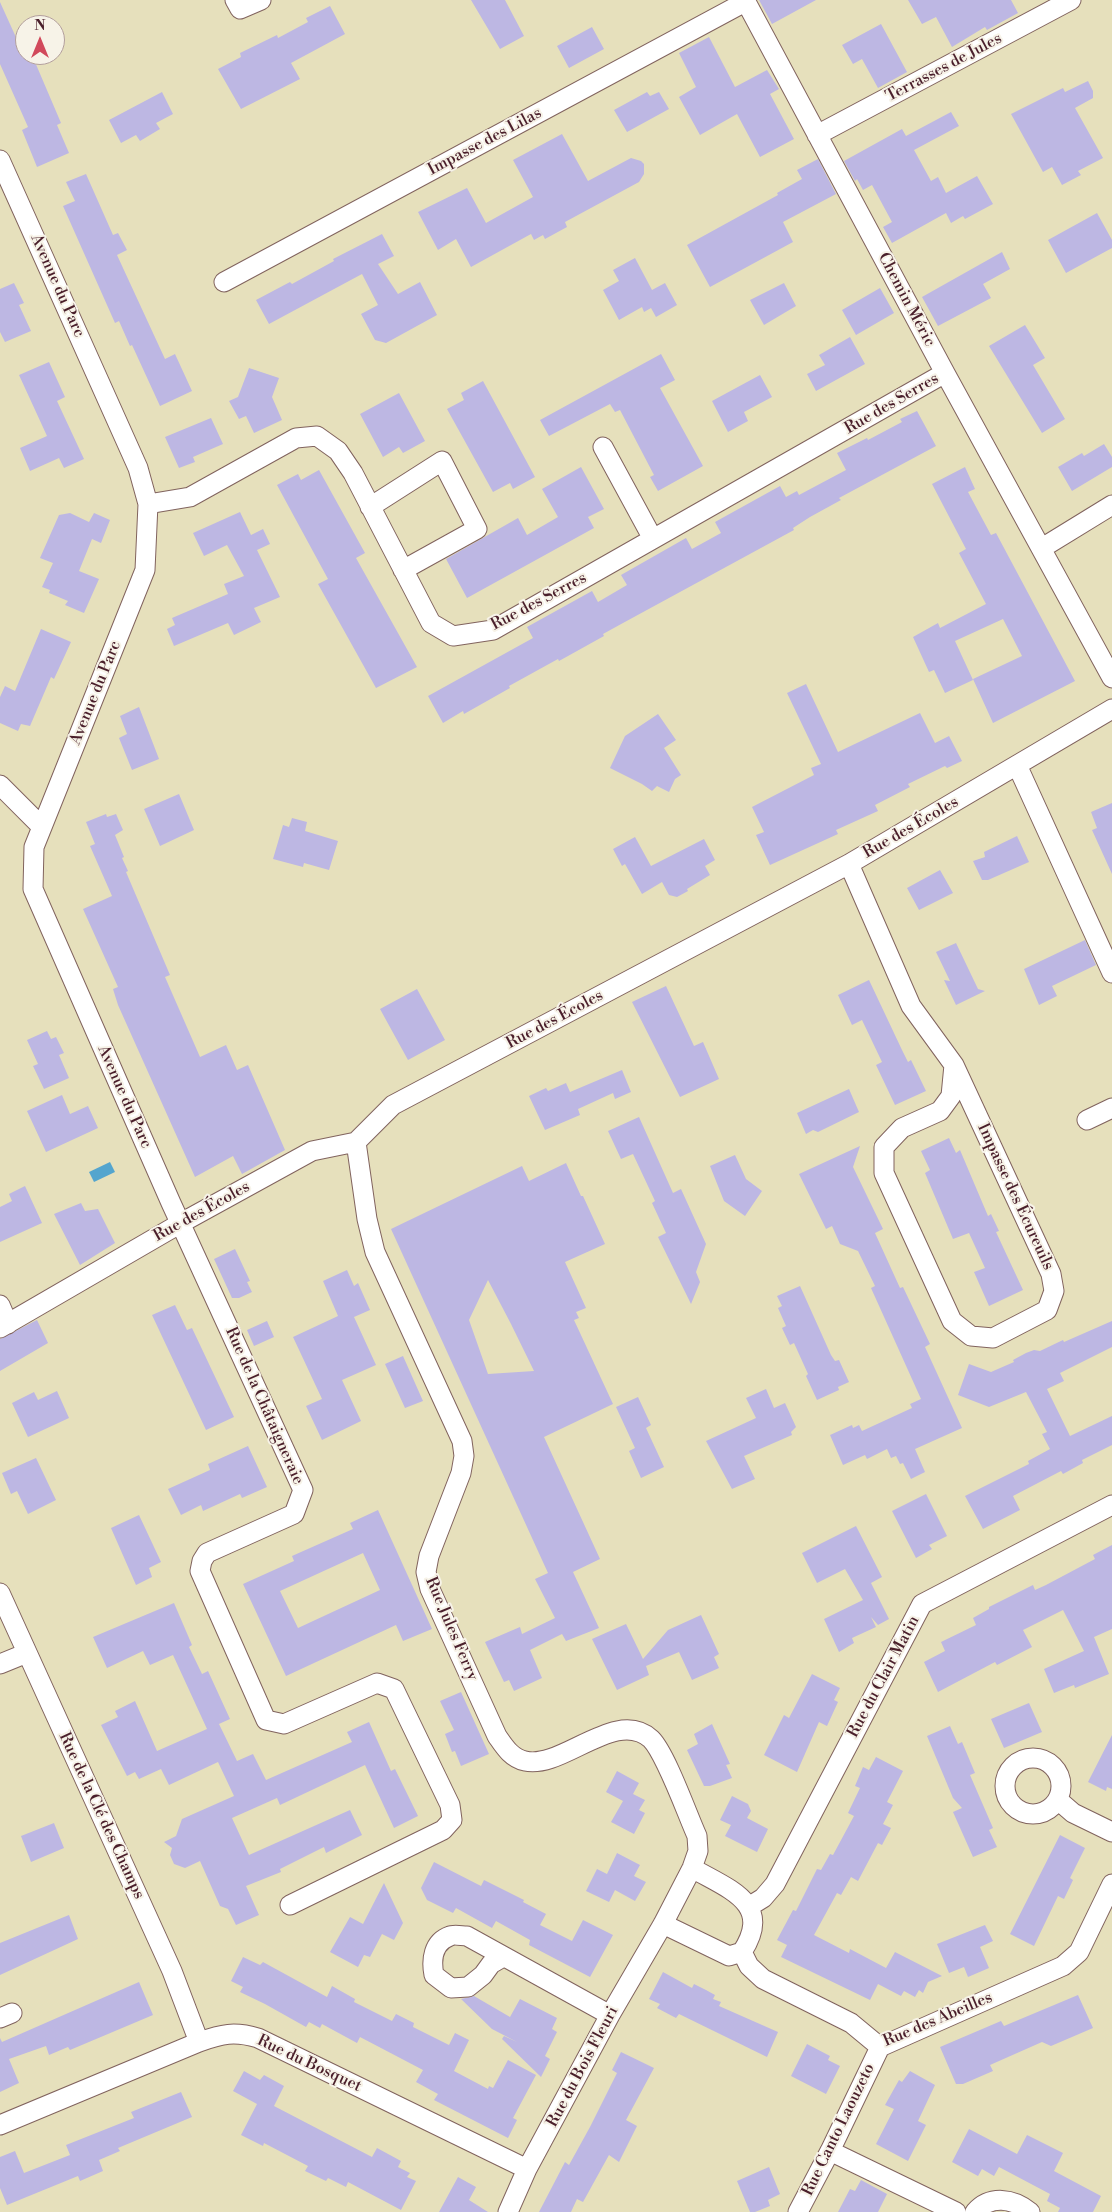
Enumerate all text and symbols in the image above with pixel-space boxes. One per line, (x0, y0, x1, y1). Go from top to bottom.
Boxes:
north arrow (15, 15, 65, 65)
text: N (34, 17, 46, 35)
street label: Terrasses de Jules (883, 29, 1005, 107)
street label: Impasse des Lilas (425, 104, 545, 180)
street label: Avenue du Parc (26, 232, 88, 340)
street label: Chemin Méric (873, 250, 939, 350)
street label: Rue des Serres (842, 369, 942, 439)
street label: Rue des Serres (488, 569, 590, 635)
street label: Avenue du Parc (66, 638, 126, 748)
street label: Rue des Écoles (860, 793, 962, 863)
street label: Rue des Écoles (503, 986, 607, 1054)
street label: Avenue du Parc (93, 1043, 155, 1151)
street label: Impasse des Écureuils (973, 1121, 1057, 1273)
street label: Rue des Écoles (151, 1178, 253, 1246)
street label: Rue de la Châtaigneraie (221, 1324, 307, 1488)
street label: Rue Jules Ferry (421, 1574, 481, 1684)
street label: Rue du Clair Matin (844, 1613, 924, 1741)
street label: Rue de la Clé des Champs (54, 1730, 148, 1902)
street label: Rue des Abeilles (881, 1988, 995, 2052)
street label: Rue du Bois Fleuri (543, 2003, 623, 2131)
street label: Rue du Bosquet (254, 2031, 364, 2097)
street label: Rue Canto Laouzeto (799, 2061, 879, 2199)

